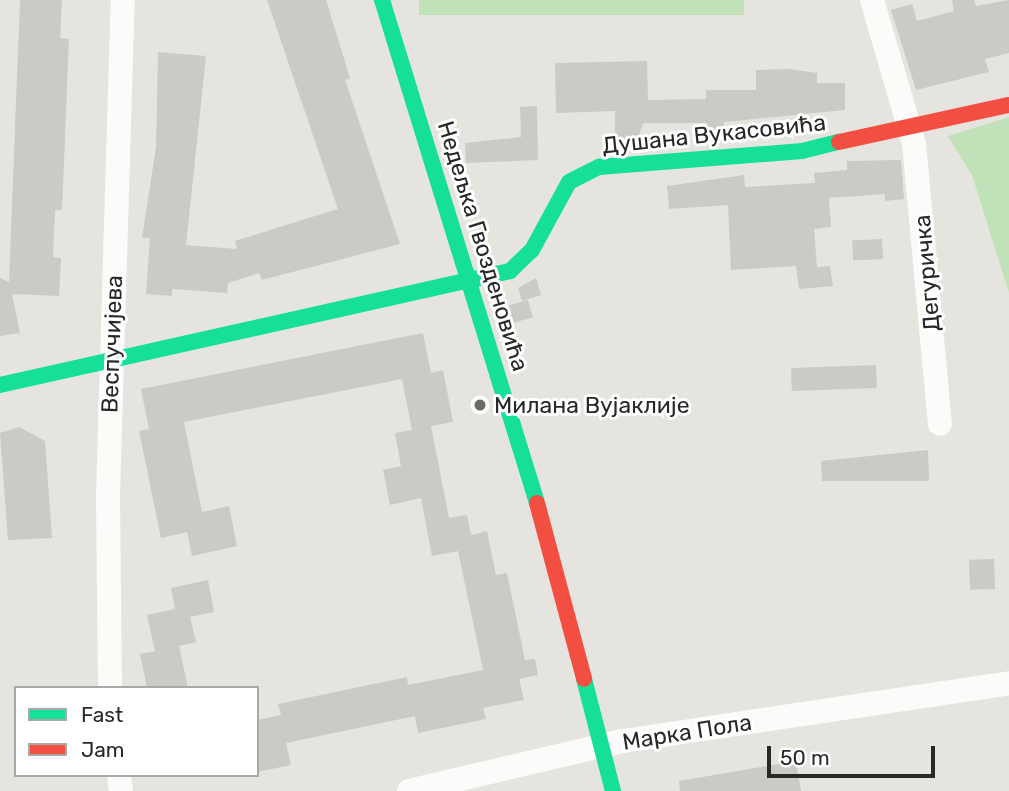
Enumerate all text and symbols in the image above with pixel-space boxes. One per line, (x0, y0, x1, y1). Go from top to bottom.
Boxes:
street label: Душана Вукасовића (601, 109, 827, 159)
street label: Недељка Гвозденовића (432, 118, 534, 374)
street label: Дегуричка (908, 213, 946, 333)
street label: Веспучијева (96, 274, 128, 414)
place label: Милана Вујаклије (494, 391, 690, 419)
marker: Милана Вујаклије (472, 397, 488, 413)
legend (14, 686, 259, 777)
text: Fast (81, 702, 123, 727)
street label: Марка Пола (620, 708, 754, 756)
scale bar (771, 732, 939, 776)
text: Jam (81, 737, 125, 762)
text: 50 m (780, 745, 830, 770)

